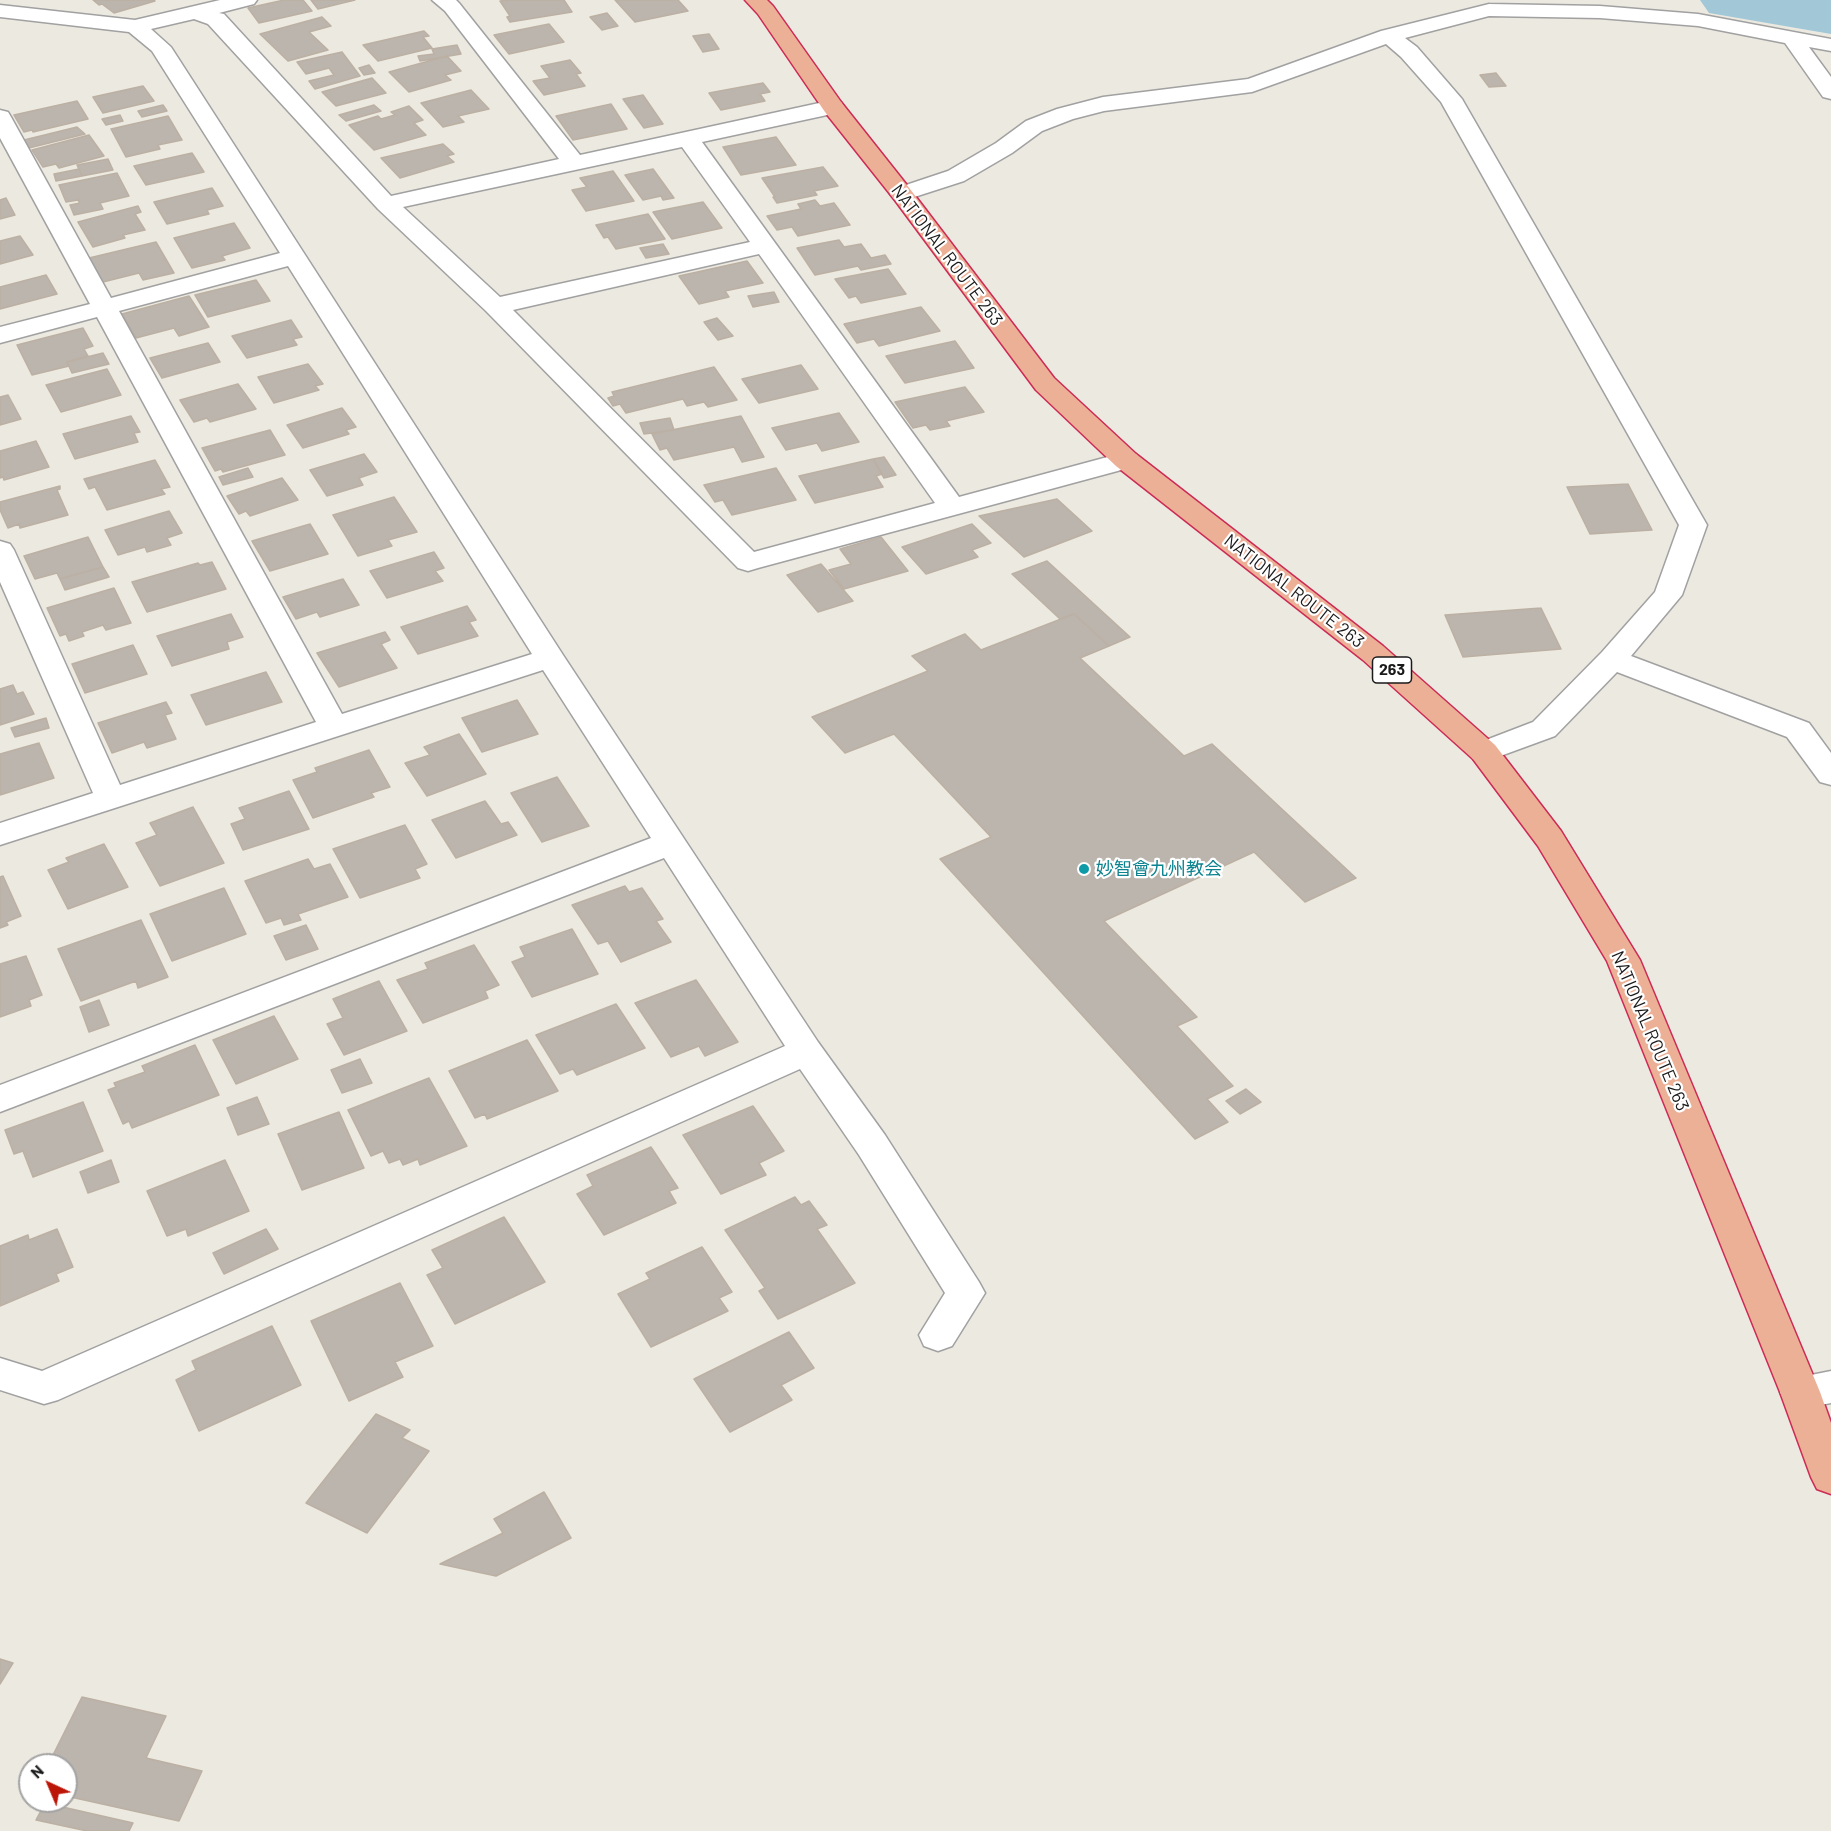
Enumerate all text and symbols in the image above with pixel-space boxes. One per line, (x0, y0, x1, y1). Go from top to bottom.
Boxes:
street label: NATIONAL ROUTE 263 (887, 180, 1007, 330)
street label: NATIONAL ROUTE 263 (1220, 530, 1368, 652)
road number: 263 (1372, 657, 1412, 683)
place label: 妙智會九州教会 (1096, 858, 1222, 880)
marker: 妙智會九州教会 (1077, 862, 1091, 876)
street label: NATIONAL ROUTE 263 (1607, 948, 1693, 1114)
north arrow (18, 1753, 78, 1813)
text: N (26, 1761, 47, 1782)

